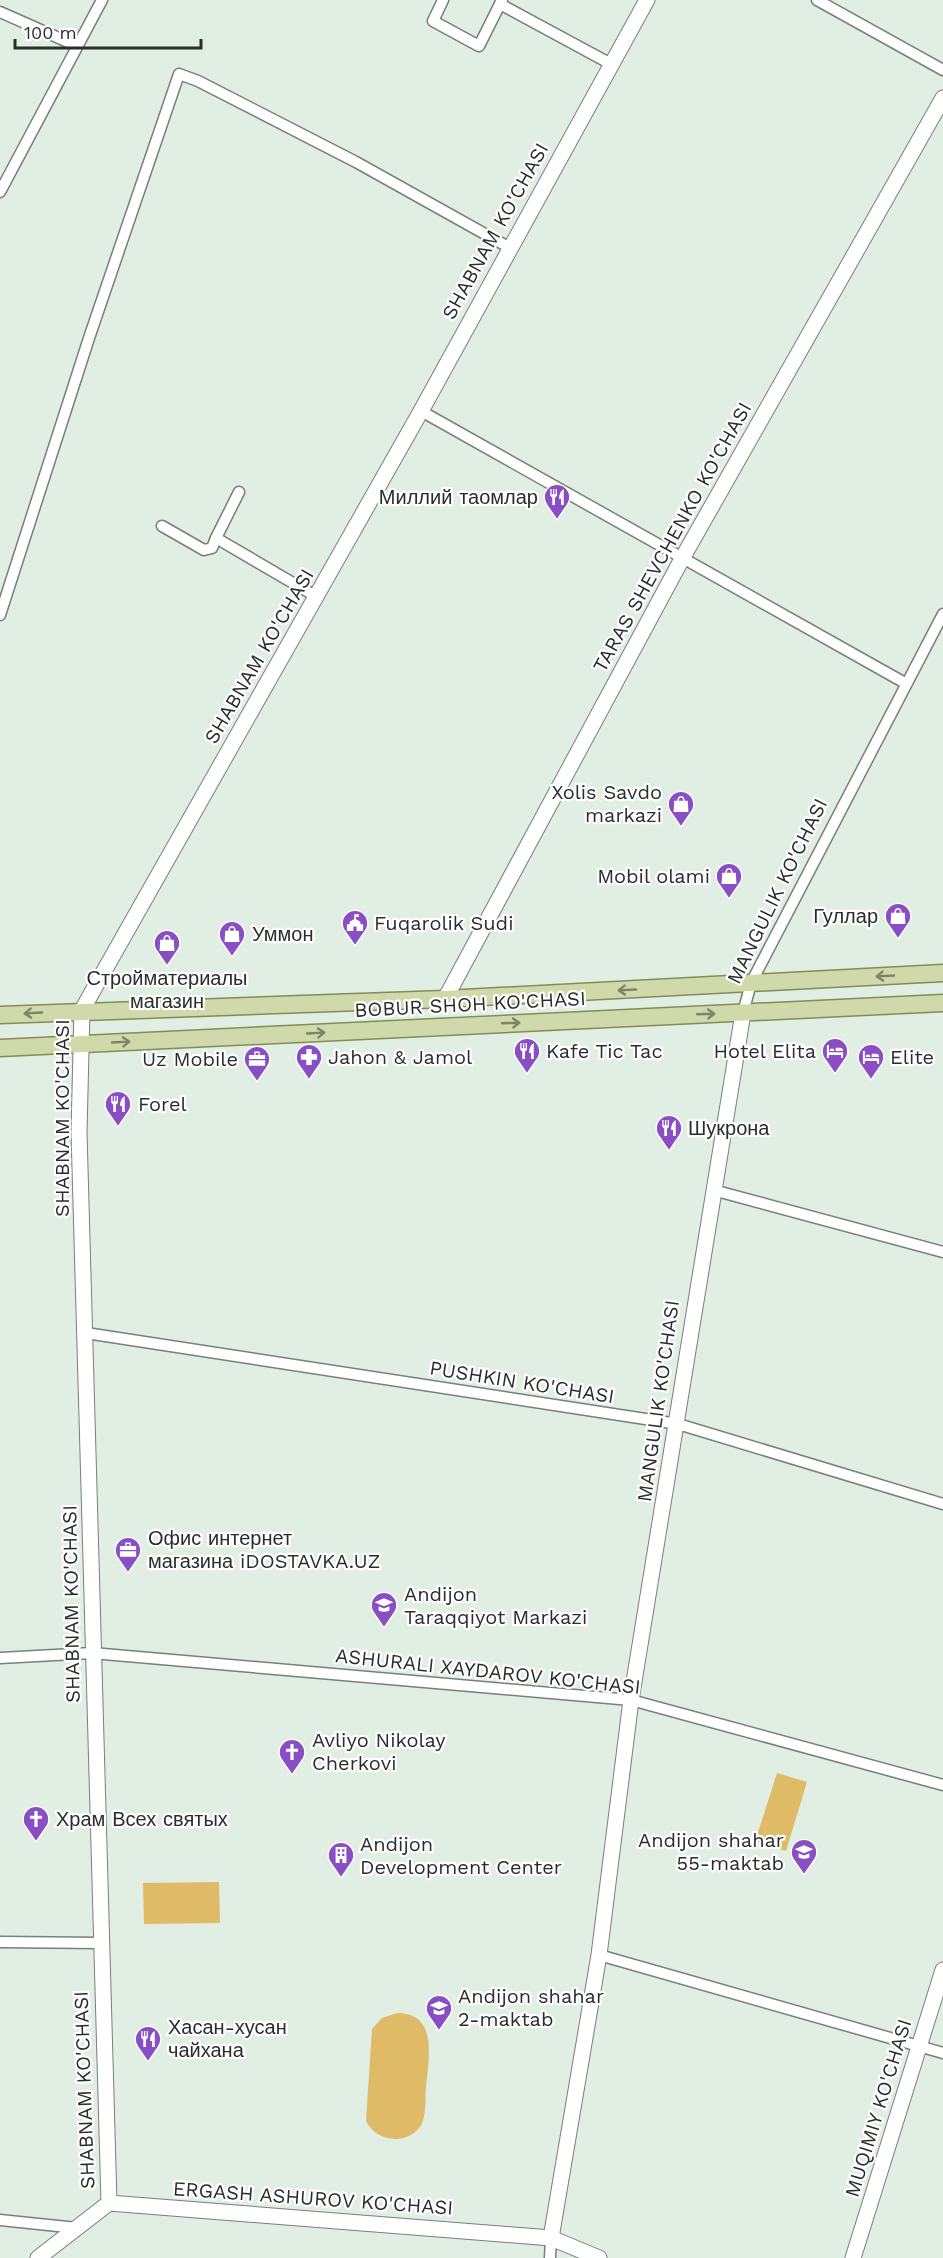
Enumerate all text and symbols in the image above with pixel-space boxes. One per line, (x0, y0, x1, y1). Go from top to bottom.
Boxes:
scale bar (15, 12, 201, 50)
text: 100 m (24, 22, 77, 43)
street label: SHABNAM KO'CHASI (437, 139, 553, 323)
street label: TARAS SHEVCHENKO KO'CHASI (588, 398, 756, 676)
restaurant icon: Миллий таомлар (542, 482, 572, 520)
place label: Миллий таомлар (379, 485, 538, 509)
street label: SHABNAM KO'CHASI (199, 564, 319, 748)
place label: Xolis Savdo markazi (551, 780, 662, 827)
shop icon: Xolis Savdo markazi (666, 789, 696, 827)
street label: MANGULIK KO'CHASI (722, 794, 832, 988)
shop icon: Mobil olami (714, 861, 744, 899)
place label: Mobil olami (597, 864, 710, 888)
shop icon: Гуллар (883, 901, 913, 939)
place label: Гуллар (813, 904, 878, 928)
public building icon: Fuqarolik Sudi (340, 908, 370, 946)
place label: Fuqarolik Sudi (374, 911, 513, 935)
shop icon: Уммон (217, 919, 247, 957)
place label: Уммон (252, 922, 313, 946)
shop icon: Стройматериалы магазин (152, 928, 182, 966)
place label: Стройматериалы магазин (87, 966, 247, 1013)
one-way arrow (875, 970, 895, 981)
one-way arrow (617, 984, 637, 995)
street label: BOBUR SHOH KO'CHASI (354, 986, 586, 1022)
one-way arrow (24, 1007, 44, 1018)
one-way arrow (695, 1009, 715, 1020)
one-way arrow (500, 1017, 520, 1028)
street label: SHABNAM KO'CHASI (50, 1019, 74, 1217)
one-way arrow (306, 1027, 326, 1038)
restaurant icon: Kafe Tic Tac (512, 1036, 542, 1074)
hotel icon: Hotel Elita (820, 1036, 850, 1074)
one-way arrow (111, 1037, 131, 1048)
place label: Kafe Tic Tac (546, 1039, 663, 1063)
place label: Hotel Elita (714, 1039, 816, 1063)
pharmacy icon: Jahon & Jamol (294, 1042, 324, 1080)
hotel icon: Elite (856, 1042, 886, 1080)
office icon: Uz Mobile (242, 1044, 272, 1082)
place label: Jahon & Jamol (328, 1045, 472, 1069)
place label: Elite (890, 1045, 934, 1069)
place label: Uz Mobile (142, 1047, 238, 1071)
restaurant icon: Forel (103, 1089, 133, 1127)
place label: Forel (138, 1092, 187, 1116)
restaurant icon: Шукрона (654, 1113, 684, 1151)
place label: Шукрона (688, 1116, 770, 1140)
street label: MANGULIK KO'CHASI (632, 1299, 684, 1503)
street label: PUSHKIN KO'CHASI (428, 1356, 616, 1408)
street label: SHABNAM KO'CHASI (57, 1505, 85, 1703)
place label: Офис интернет магазина iDOSTAVKA.UZ (148, 1526, 380, 1573)
office icon: Офис интернет магазина iDOSTAVKA.UZ (113, 1535, 143, 1573)
place label: Andijon Taraqqiyot Markazi (404, 1582, 587, 1629)
school or university icon: Andijon Taraqqiyot Markazi (369, 1590, 399, 1628)
street label: ASHURALI XAYDAROV KO'CHASI (334, 1643, 642, 1699)
place label: Avliyo Nikolay Cherkovi (312, 1728, 446, 1775)
church icon: Avliyo Nikolay Cherkovi (277, 1737, 307, 1775)
church icon: Храм Всех святых (21, 1804, 51, 1842)
place label: Храм Всех святых (56, 1807, 228, 1831)
place label: Andijon shahar 55-maktab (638, 1828, 784, 1875)
place label: Andijon Development Center (360, 1832, 562, 1879)
school or university icon: Andijon shahar 55-maktab (789, 1837, 819, 1875)
building icon: Andijon Development Center (326, 1840, 356, 1878)
place label: Andijon shahar 2-maktab (458, 1984, 604, 2031)
street label: SHABNAM KO'CHASI (69, 1991, 99, 2189)
school or university icon: Andijon shahar 2-maktab (424, 1993, 454, 2031)
place label: Хасан-хусан чайхана (168, 2015, 287, 2062)
street label: MUQIMIY KO'CHASI (839, 2016, 917, 2200)
restaurant icon: Хасан-хусан чайхана (133, 2024, 163, 2062)
street label: ERGASH ASHUROV KO'CHASI (172, 2176, 454, 2220)

